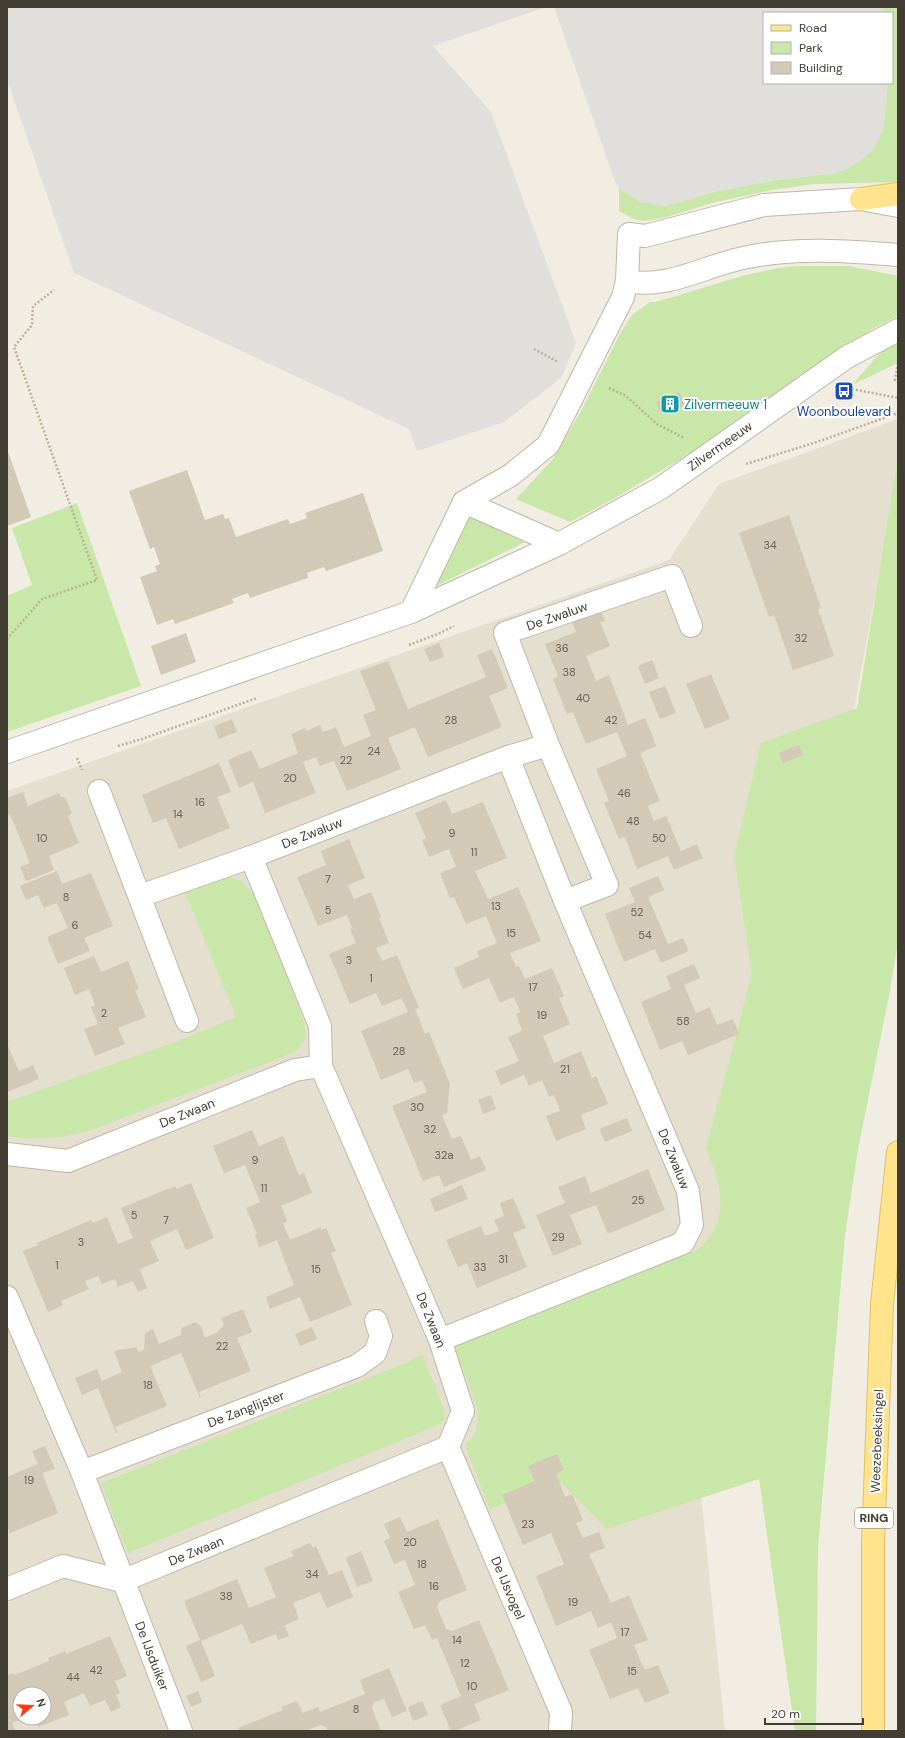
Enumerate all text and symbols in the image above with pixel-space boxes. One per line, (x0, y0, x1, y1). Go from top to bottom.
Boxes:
legend (763, 12, 893, 84)
text: Road (799, 20, 827, 36)
text: Park (799, 40, 823, 56)
text: Building (799, 60, 843, 76)
bus stop icon: Woonboulevard (833, 380, 855, 402)
building icon: Zilvermeeuw 1 (659, 393, 681, 415)
place label: Zilvermeeuw 1 (684, 396, 767, 413)
place label: Woonboulevard (797, 403, 891, 420)
street label: Zilvermeeuw (684, 417, 756, 475)
house number: 34 (763, 538, 777, 552)
street label: De Zwaluw (524, 598, 590, 634)
house number: 32 (795, 631, 807, 645)
house number: 36 (555, 641, 569, 655)
house number: 38 (562, 665, 576, 679)
house number: 40 (576, 691, 590, 705)
house number: 28 (445, 713, 457, 727)
house number: 42 (604, 713, 618, 727)
house number: 24 (368, 744, 381, 758)
house number: 22 (340, 753, 352, 767)
house number: 20 (283, 771, 297, 785)
house number: 46 (617, 786, 631, 800)
house number: 16 (195, 795, 205, 809)
house number: 14 (173, 807, 183, 821)
street label: De Zwaluw (279, 814, 345, 852)
house number: 48 (626, 814, 640, 828)
house number: 9 (449, 826, 456, 840)
house number: 10 (37, 831, 47, 845)
house number: 50 (652, 831, 666, 845)
house number: 11 (471, 845, 477, 859)
house number: 7 (325, 872, 331, 886)
house number: 8 (63, 890, 69, 904)
house number: 13 (491, 899, 501, 913)
house number: 5 (325, 903, 332, 917)
house number: 52 (631, 905, 643, 919)
house number: 6 (72, 918, 79, 932)
house number: 15 (506, 926, 516, 940)
house number: 54 (638, 928, 652, 942)
house number: 3 (346, 953, 352, 967)
house number: 1 (369, 971, 373, 985)
house number: 17 (528, 980, 538, 994)
house number: 2 (101, 1006, 107, 1020)
house number: 19 (537, 1008, 547, 1022)
house number: 58 (676, 1014, 690, 1028)
house number: 28 (393, 1044, 405, 1058)
house number: 21 (560, 1062, 570, 1076)
street label: De Zwaan (157, 1094, 217, 1132)
house number: 30 (410, 1100, 424, 1114)
house number: 32 (424, 1122, 436, 1136)
street label: De Zwaluw (654, 1126, 694, 1192)
house number: 32a (435, 1148, 453, 1162)
house number: 9 (252, 1153, 259, 1167)
house number: 11 (261, 1181, 267, 1195)
house number: 25 (631, 1193, 645, 1207)
house number: 5 (131, 1208, 138, 1222)
house number: 7 (163, 1213, 169, 1227)
house number: 29 (551, 1230, 565, 1244)
house number: 3 (78, 1235, 84, 1249)
house number: 31 (498, 1252, 508, 1266)
house number: 1 (55, 1258, 59, 1272)
house number: 33 (473, 1260, 487, 1274)
house number: 15 (311, 1262, 321, 1276)
street label: De Zwaan (412, 1290, 450, 1350)
house number: 22 (216, 1339, 228, 1353)
house number: 18 (143, 1378, 153, 1392)
street label: De Zanglijster (205, 1386, 287, 1431)
street label: Weezebeeksingel (867, 1389, 887, 1493)
house number: 19 (24, 1473, 34, 1487)
road number: RING (855, 1508, 893, 1528)
house number: 23 (522, 1517, 534, 1531)
street label: De Zwaan (166, 1532, 226, 1570)
house number: 20 (403, 1535, 417, 1549)
street label: De IJsvogel (487, 1554, 529, 1622)
house number: 18 (417, 1557, 427, 1571)
house number: 34 (305, 1567, 319, 1581)
house number: 16 (429, 1579, 439, 1593)
house number: 38 (219, 1589, 233, 1603)
house number: 19 (568, 1595, 578, 1609)
street label: De IJsduiker (131, 1619, 173, 1693)
house number: 17 (620, 1625, 630, 1639)
house number: 14 (452, 1633, 462, 1647)
house number: 12 (460, 1656, 470, 1670)
house number: 42 (89, 1663, 103, 1677)
house number: 15 (627, 1664, 637, 1678)
house number: 44 (66, 1670, 80, 1684)
house number: 10 (467, 1679, 477, 1693)
north arrow (12, 1686, 52, 1726)
text: N (34, 1697, 49, 1709)
scale bar (765, 1700, 863, 1726)
house number: 8 (353, 1702, 359, 1716)
text: 20 m (771, 1706, 800, 1722)

